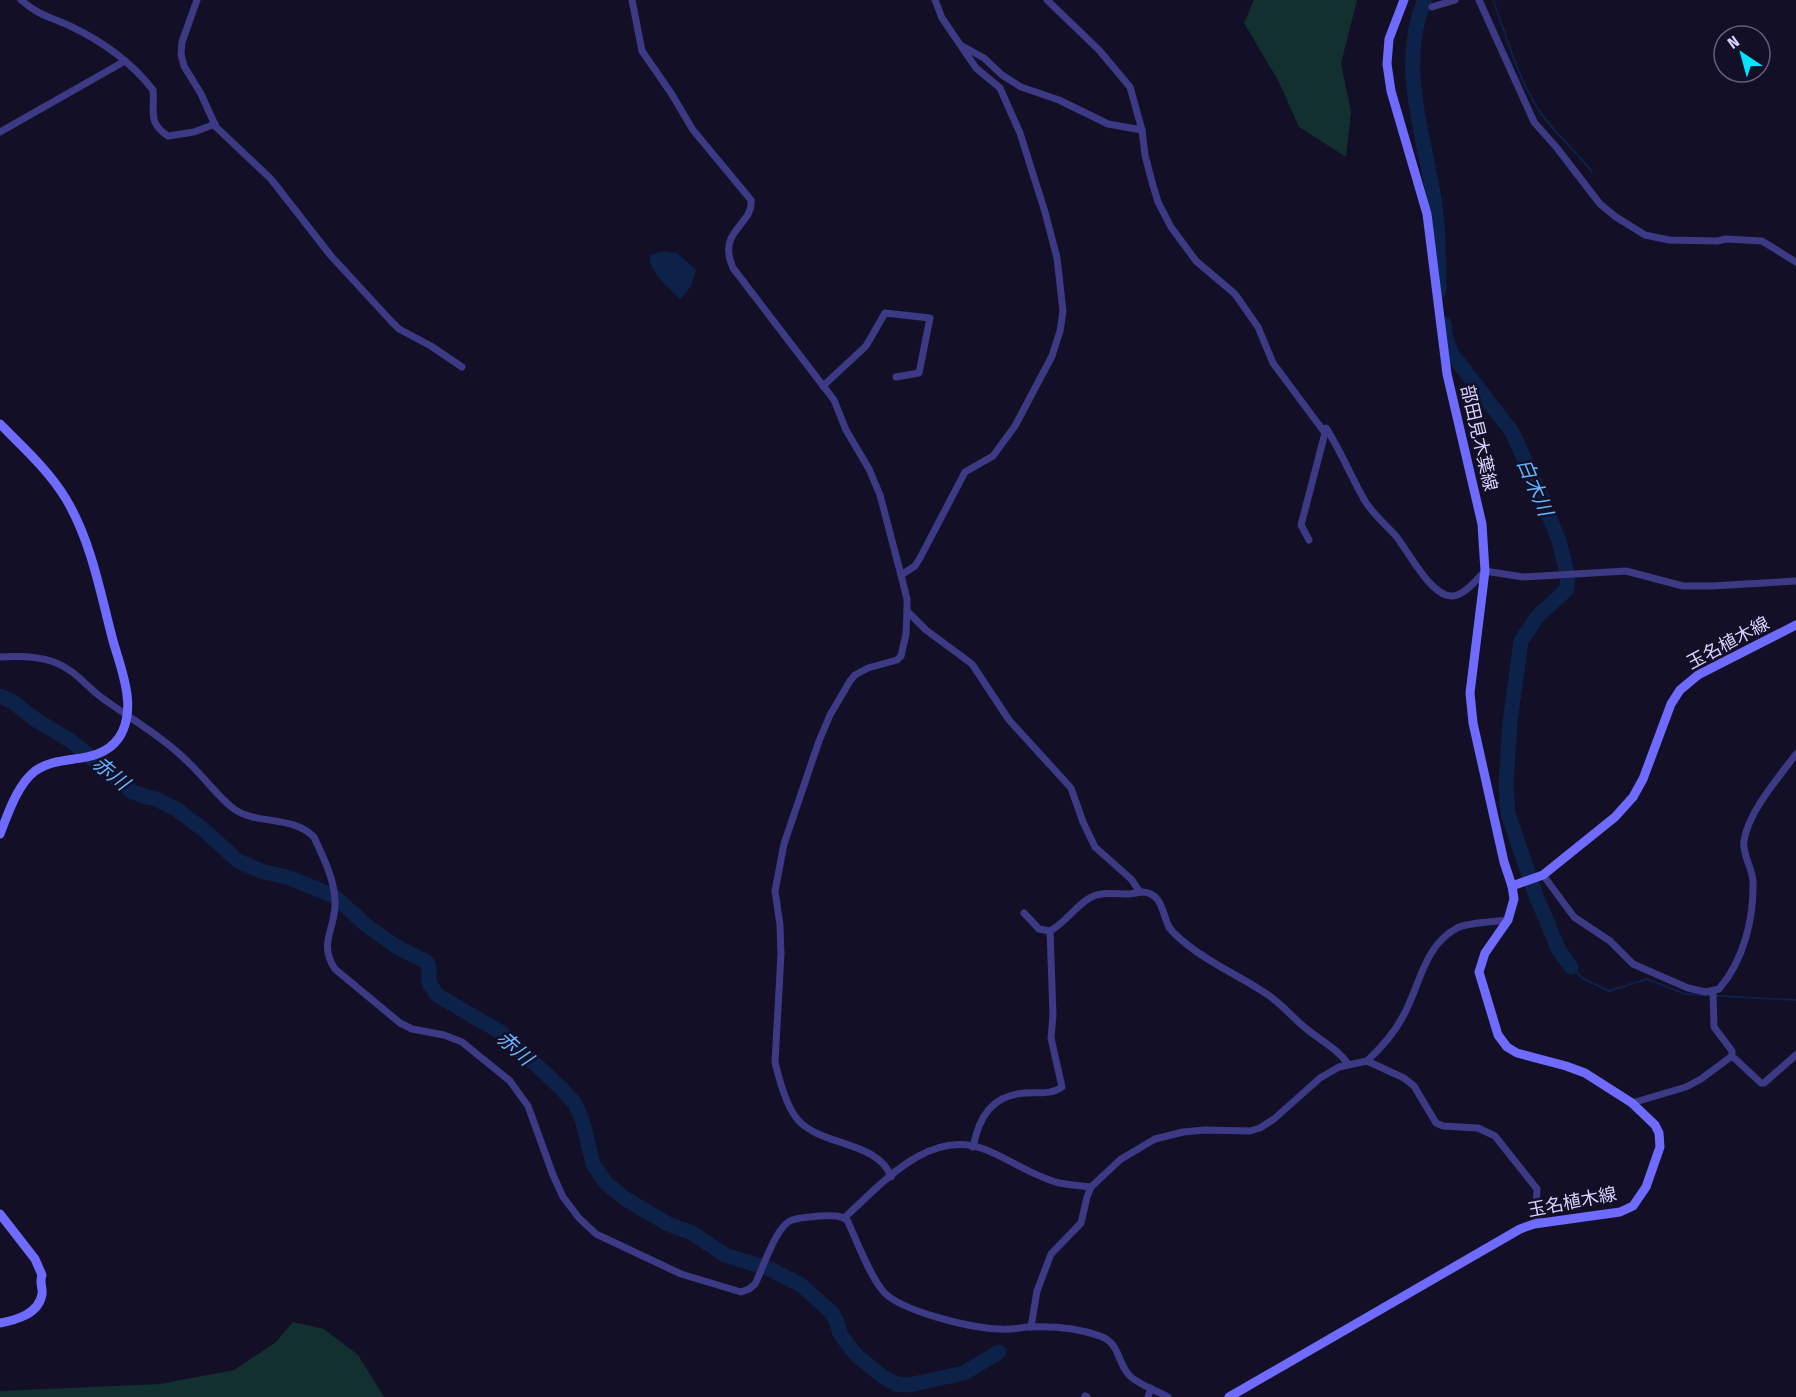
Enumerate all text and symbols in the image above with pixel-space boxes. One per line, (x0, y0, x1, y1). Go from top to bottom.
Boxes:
north arrow (1712, 24, 1772, 84)
text: N (1724, 32, 1743, 53)
street label: 部田見木葉線 (1456, 383, 1502, 493)
water label: 白木川 (1512, 455, 1559, 521)
street label: 玉名植木線 (1683, 612, 1773, 674)
water label: 赤川 (88, 751, 136, 796)
water label: 赤川 (492, 1026, 539, 1072)
street label: 玉名植木線 (1526, 1183, 1618, 1221)

